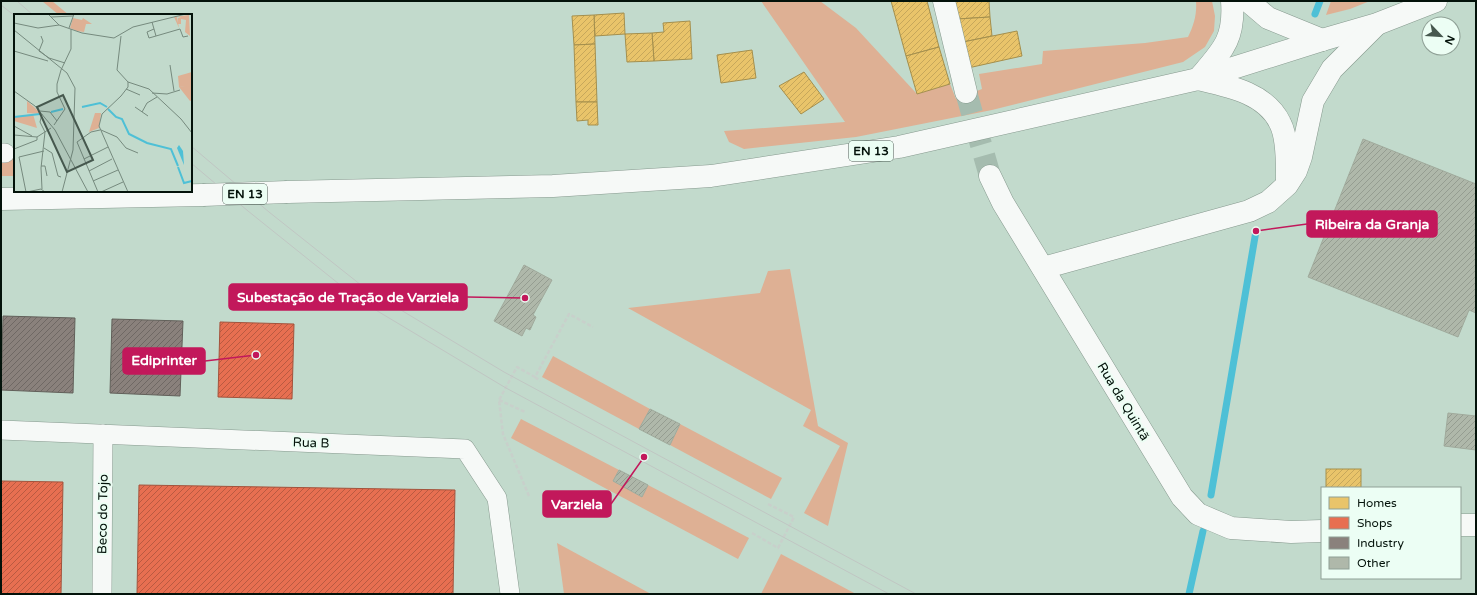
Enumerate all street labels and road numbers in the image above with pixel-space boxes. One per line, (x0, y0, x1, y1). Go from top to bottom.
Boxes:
road number: EN 13 (849, 141, 893, 161)
road number: EN 13 (223, 184, 267, 204)
street label: Rua da Quintã (1094, 360, 1153, 444)
street label: Rua B (292, 434, 330, 452)
street label: Beco do Tojo (94, 474, 112, 554)

